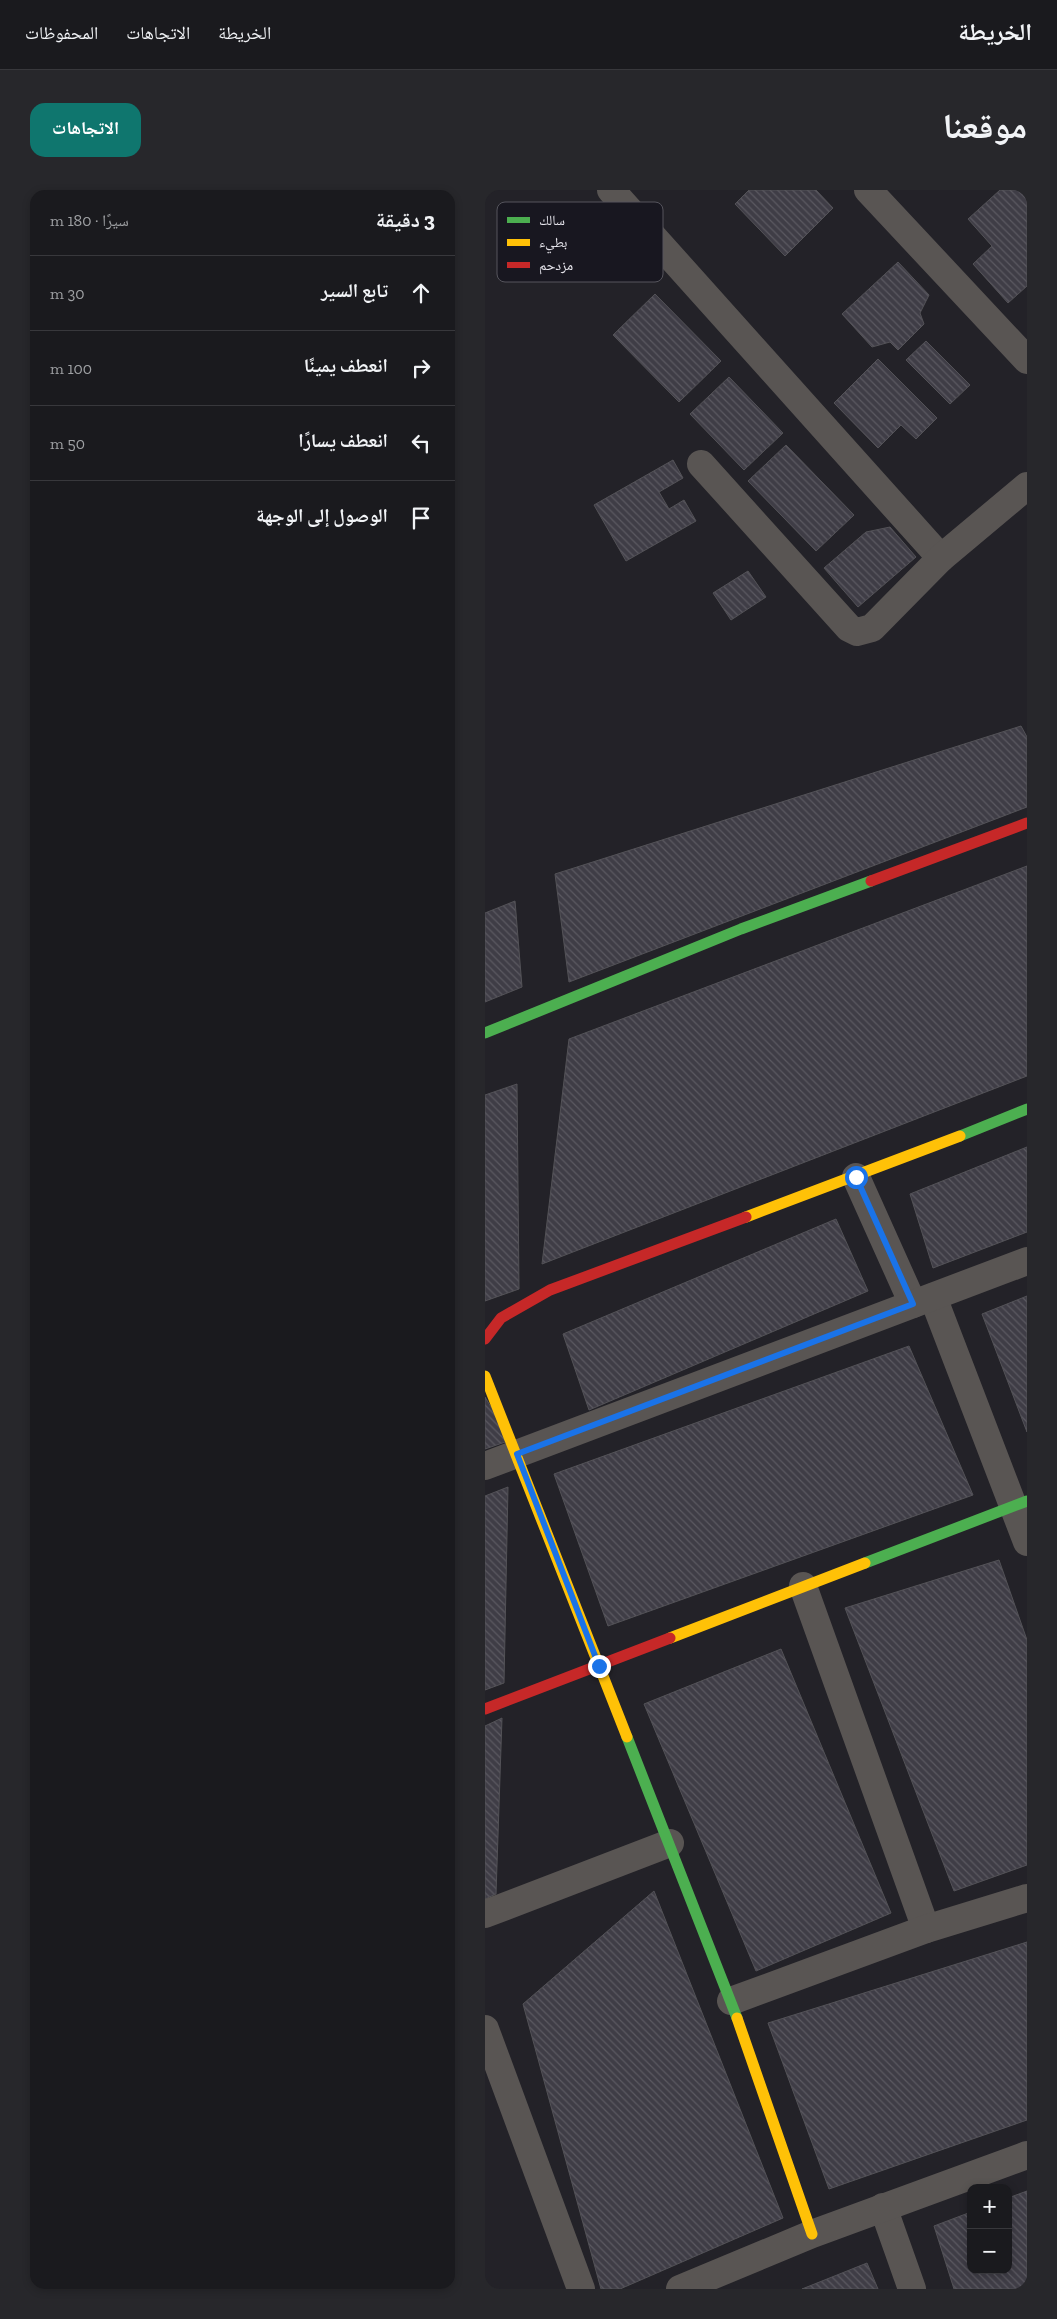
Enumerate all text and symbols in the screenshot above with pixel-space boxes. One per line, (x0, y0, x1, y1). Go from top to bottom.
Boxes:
text: الخريطة (958, 17, 1032, 46)
text: المحفوظات (25, 22, 98, 44)
text: الاتجاهات (126, 22, 190, 44)
text: الخريطة (218, 22, 271, 44)
button: الاتجاهات (30, 103, 141, 157)
text: موقعنا (942, 105, 1027, 147)
legend (497, 202, 663, 282)
text: 3 دقيقة (376, 207, 435, 232)
text: سيرًا · 180 m (50, 211, 129, 230)
text: سالك (539, 212, 565, 229)
text: بطيء (539, 234, 568, 254)
text: مزدحم (539, 257, 573, 275)
text: تابع السير (321, 279, 388, 302)
icon: ahead (407, 279, 435, 307)
text: 30 m (50, 284, 85, 303)
text: انعطف يمينًا (304, 354, 388, 377)
icon: right (407, 354, 435, 382)
text: 100 m (50, 359, 92, 378)
text: انعطف يسارًا (298, 429, 388, 452)
icon: left (407, 429, 435, 457)
text: 50 m (50, 434, 85, 453)
text: الوصول إلى الوجهة (256, 504, 388, 527)
icon: arrive (407, 504, 435, 532)
route start (845, 1166, 868, 1189)
route end (588, 1655, 611, 1678)
map controls (967, 2184, 1012, 2274)
button: + (967, 2184, 1012, 2229)
button: − (967, 2229, 1012, 2274)

